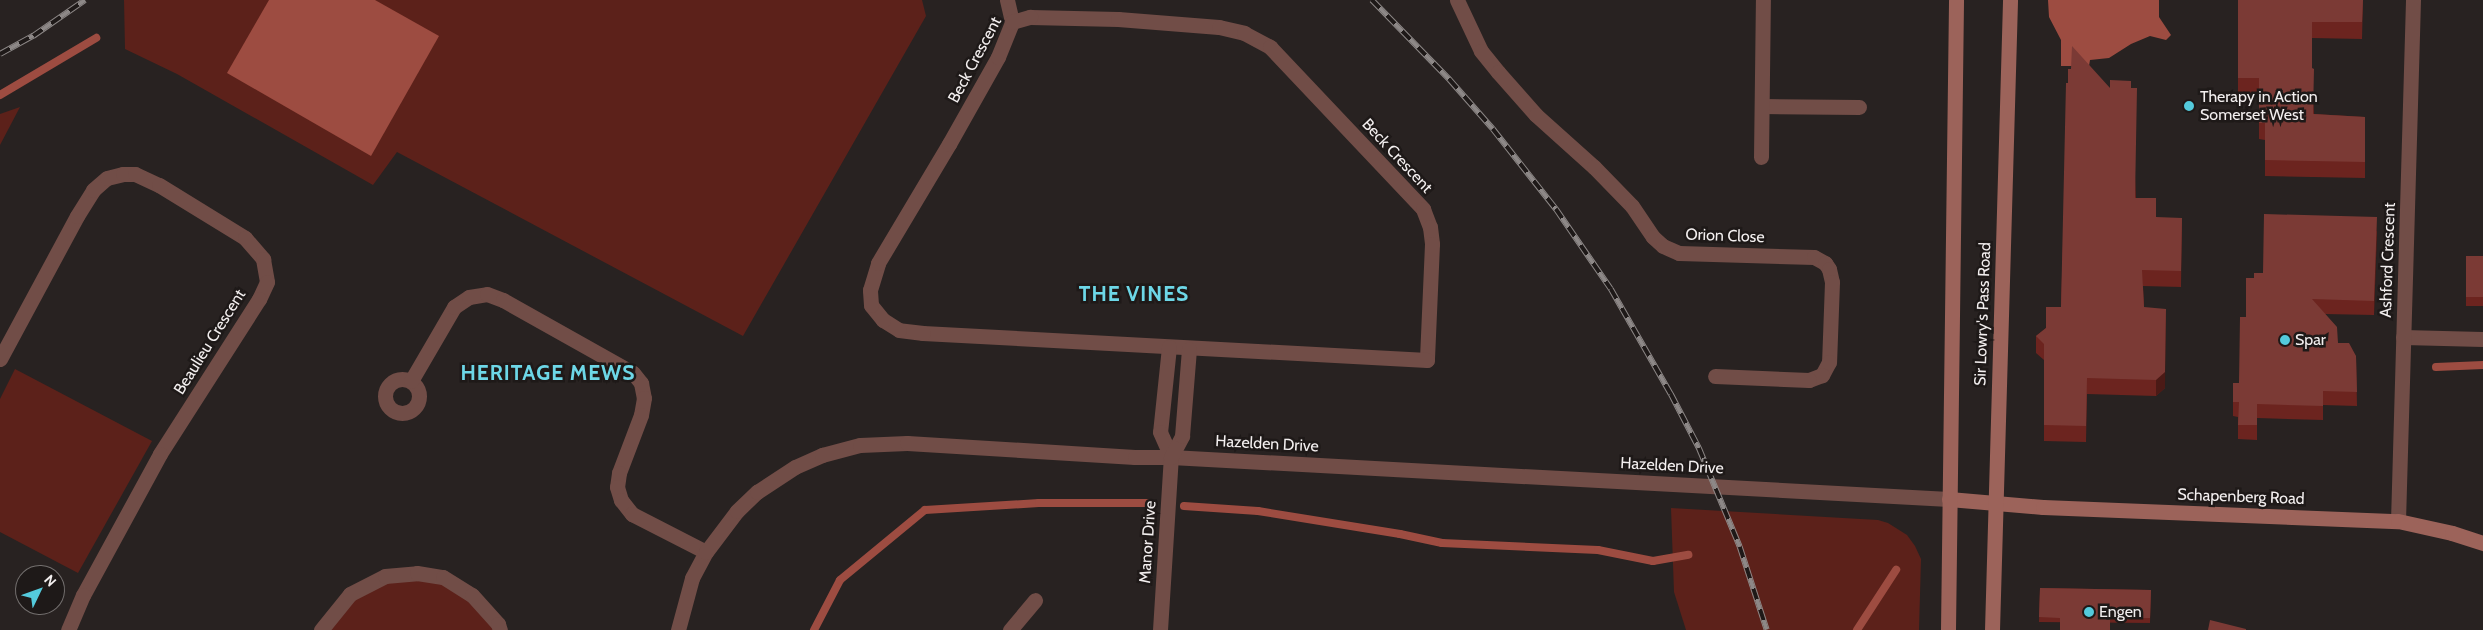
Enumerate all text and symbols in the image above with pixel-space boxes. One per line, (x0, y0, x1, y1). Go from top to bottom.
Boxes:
street label: Beck Crescent (944, 14, 1006, 106)
place label: Therapy in Action Somerset West (2200, 87, 2318, 125)
marker: Therapy in Action Somerset West (2182, 99, 2196, 113)
street label: Beck Crescent (1358, 115, 1436, 197)
street label: Ashford Crescent (2376, 202, 2400, 318)
street label: Orion Close (1685, 225, 1765, 247)
street label: Sir Lowry's Pass Road (1971, 242, 1995, 386)
district label: THE VINES (1078, 281, 1190, 307)
street label: Beaulieu Crescent (170, 286, 250, 398)
place label: Spar (2295, 330, 2326, 350)
marker: Spar (2279, 334, 2291, 346)
district label: HERITAGE MEWS (459, 360, 637, 386)
street label: Hazelden Drive (1215, 432, 1319, 456)
street label: Hazelden Drive (1620, 454, 1724, 478)
street label: Schapenberg Road (2177, 485, 2305, 509)
street label: Manor Drive (1136, 500, 1160, 584)
north arrow (15, 565, 65, 615)
text: N (40, 571, 60, 590)
place label: Engen (2099, 602, 2142, 622)
marker: Engen (2083, 606, 2095, 618)

